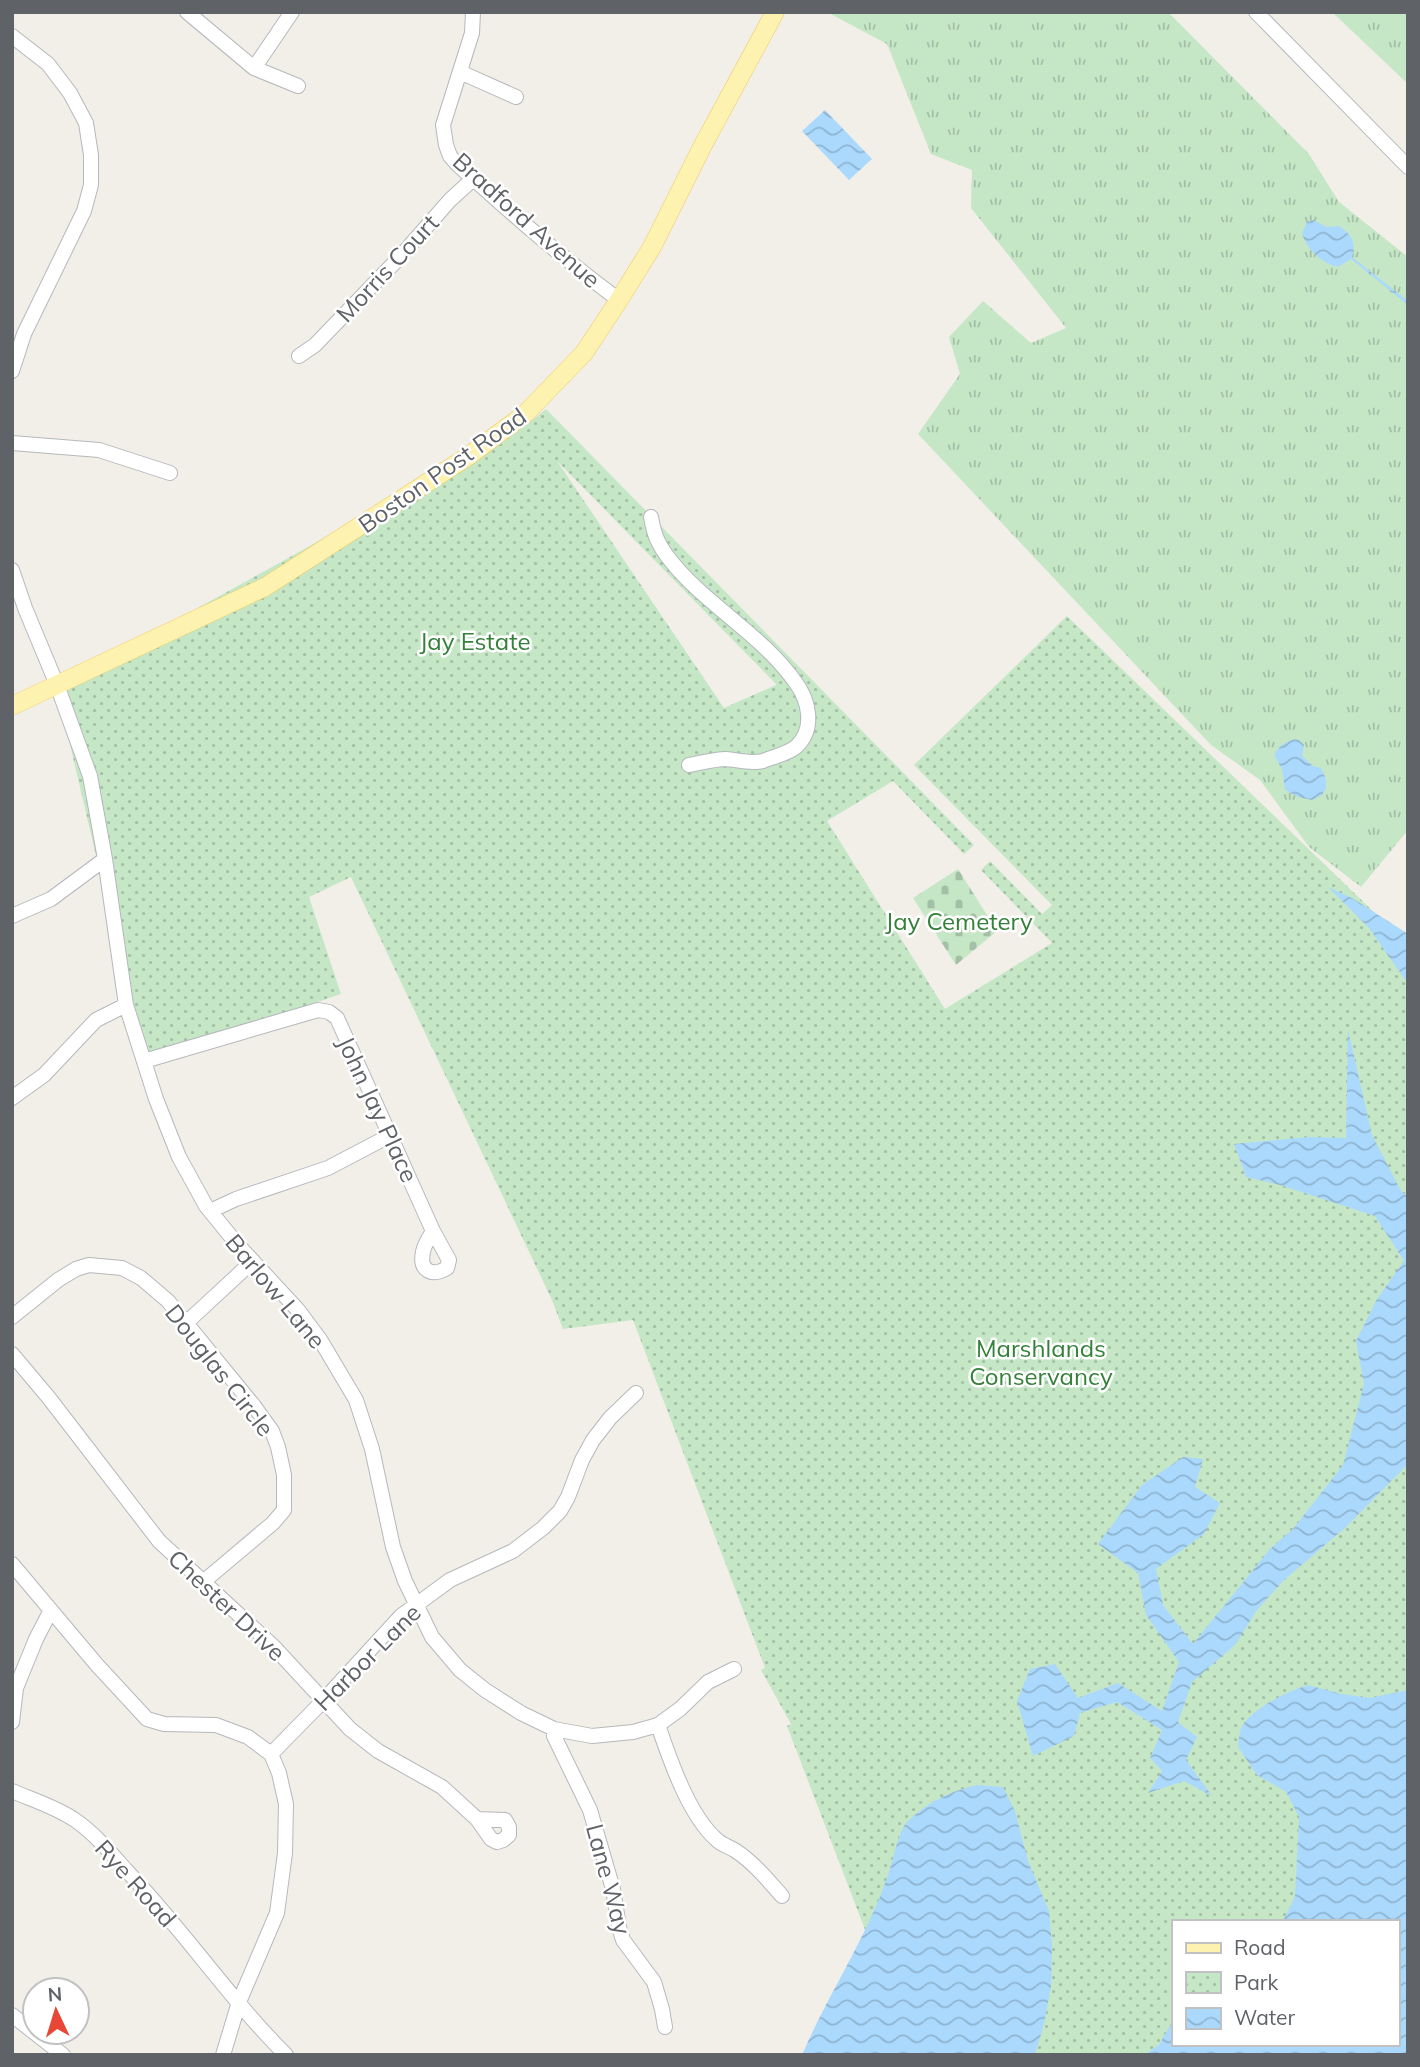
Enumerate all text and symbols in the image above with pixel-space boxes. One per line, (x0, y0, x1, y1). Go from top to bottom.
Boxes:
street label: Bradford Avenue (447, 146, 607, 294)
street label: Morris Court (329, 208, 445, 328)
street label: Boston Post Road (352, 401, 532, 539)
park label: Jay Estate (419, 626, 531, 656)
park label: Jay Cemetery (885, 906, 1033, 936)
street label: John Jay Place (331, 1031, 425, 1187)
street label: Barlow Lane (219, 1228, 333, 1354)
street label: Douglas Circle (159, 1298, 281, 1442)
park label: Marshlands Conservancy (969, 1333, 1113, 1391)
street label: Chester Drive (162, 1543, 292, 1667)
street label: Harbor Lane (307, 1597, 427, 1717)
street label: Lane Way (580, 1820, 638, 1938)
street label: Rye Road (89, 1833, 183, 1933)
legend (1172, 1920, 1399, 2046)
text: Road (1234, 1934, 1285, 1960)
text: Park (1234, 1969, 1278, 1995)
north arrow (21, 1976, 91, 2046)
text: N (47, 1982, 63, 2007)
text: Water (1234, 2004, 1295, 2030)

